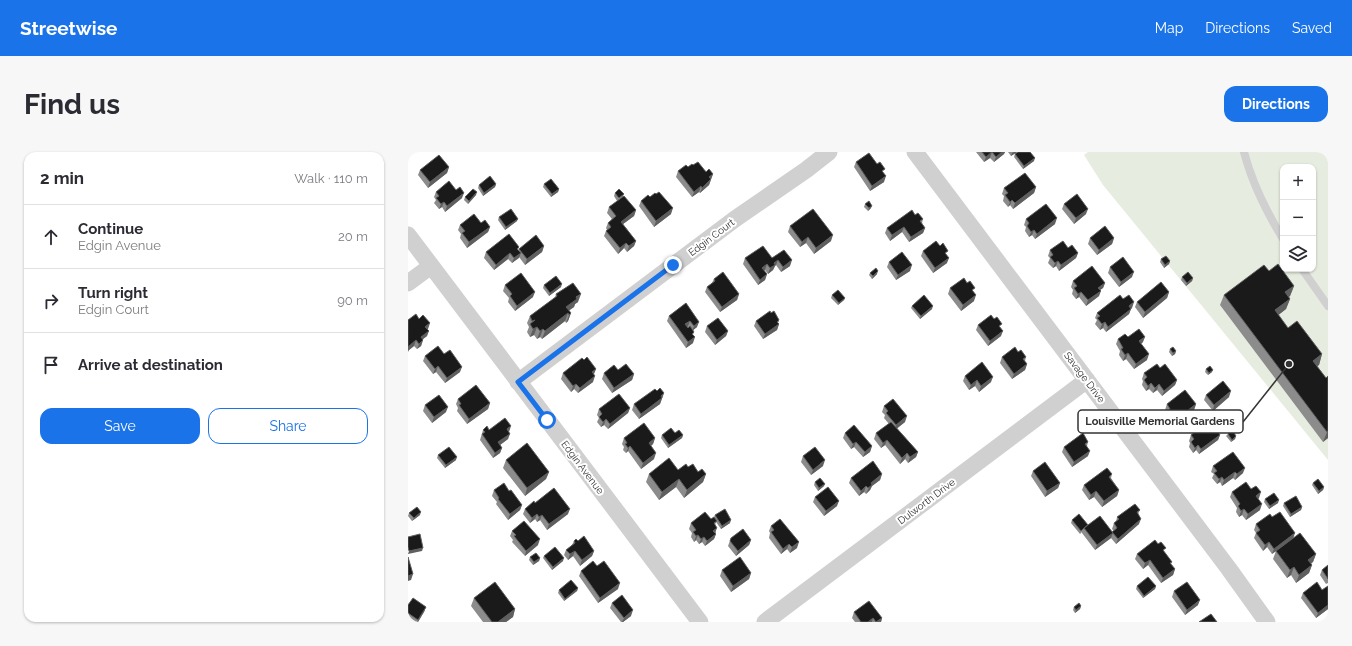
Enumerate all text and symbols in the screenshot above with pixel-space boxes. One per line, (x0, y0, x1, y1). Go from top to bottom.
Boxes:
text: Streetwise (20, 17, 117, 39)
text: Map (1155, 20, 1183, 36)
text: Directions (1205, 20, 1270, 36)
text: Saved (1292, 20, 1332, 36)
button: Directions (1224, 86, 1328, 122)
text: Find us (24, 88, 120, 121)
map controls (1280, 164, 1316, 272)
button: + (1280, 164, 1316, 200)
text: 2 min (40, 168, 84, 188)
text: Walk · 110 m (294, 171, 368, 186)
button: − (1280, 200, 1316, 236)
street label: Edgin Court (686, 216, 737, 258)
text: Continue (78, 220, 143, 238)
icon: ahead (40, 226, 62, 248)
text: 20 m (338, 229, 368, 244)
button: layers (1280, 236, 1316, 272)
text: Edgin Avenue (78, 238, 161, 253)
route end (664, 256, 682, 274)
text: Turn right (78, 284, 148, 302)
icon: right (40, 290, 62, 312)
text: 90 m (337, 293, 368, 308)
text: Edgin Court (78, 302, 149, 317)
street label: Savage Drive (1062, 350, 1107, 405)
icon: arrive (40, 354, 62, 376)
text: Arrive at destination (78, 356, 223, 374)
button: Save (40, 408, 200, 444)
button: Share (208, 408, 368, 444)
callout: Louisville Memorial Gardens (1078, 410, 1243, 433)
route start (538, 411, 556, 429)
text: Louisville Memorial Gardens (1085, 415, 1235, 428)
street label: Edgin Avenue (559, 439, 606, 496)
street label: Dulworth Drive (896, 476, 957, 526)

